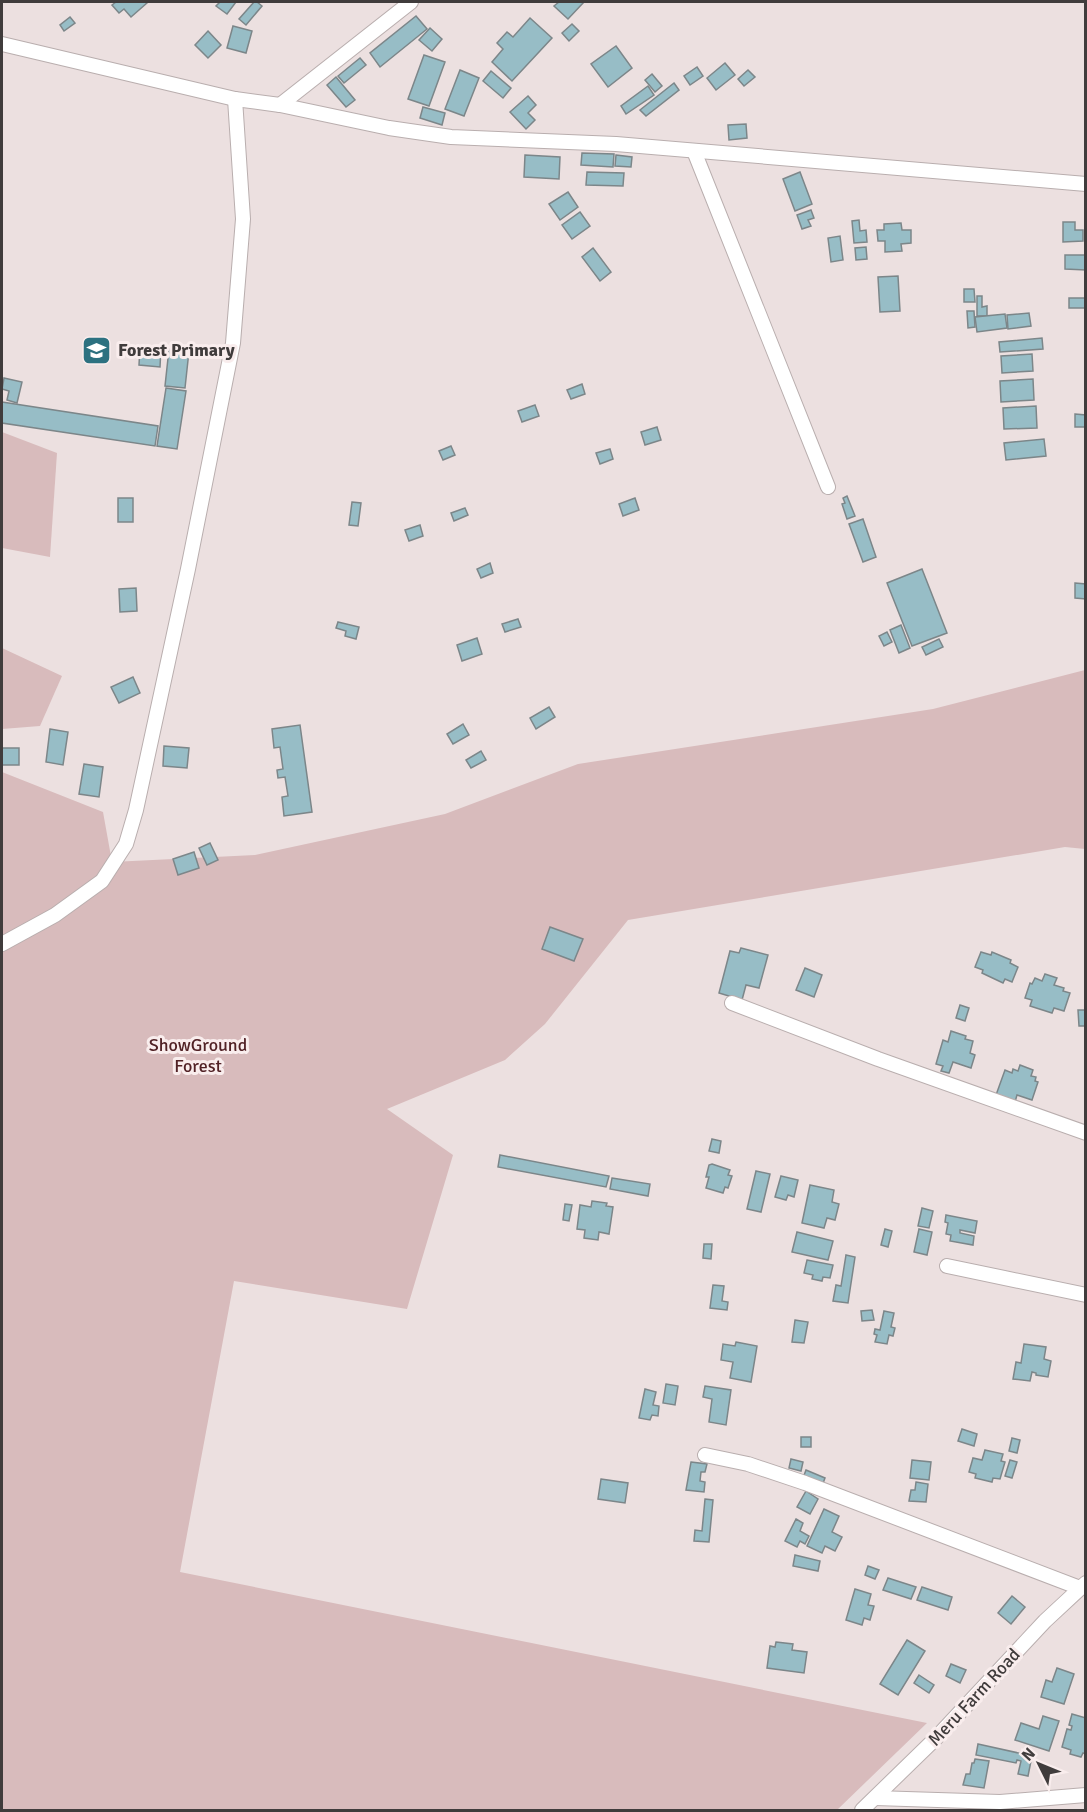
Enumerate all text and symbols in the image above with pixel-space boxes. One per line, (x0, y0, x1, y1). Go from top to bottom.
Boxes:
school or university icon: Forest Primary (81, 334, 113, 366)
place label: Forest Primary (118, 339, 235, 361)
park label: ShowGround Forest (149, 1034, 247, 1077)
street label: Meru Farm Road (923, 1644, 1025, 1750)
north arrow (1009, 1734, 1069, 1794)
text: N (1018, 1744, 1040, 1765)

